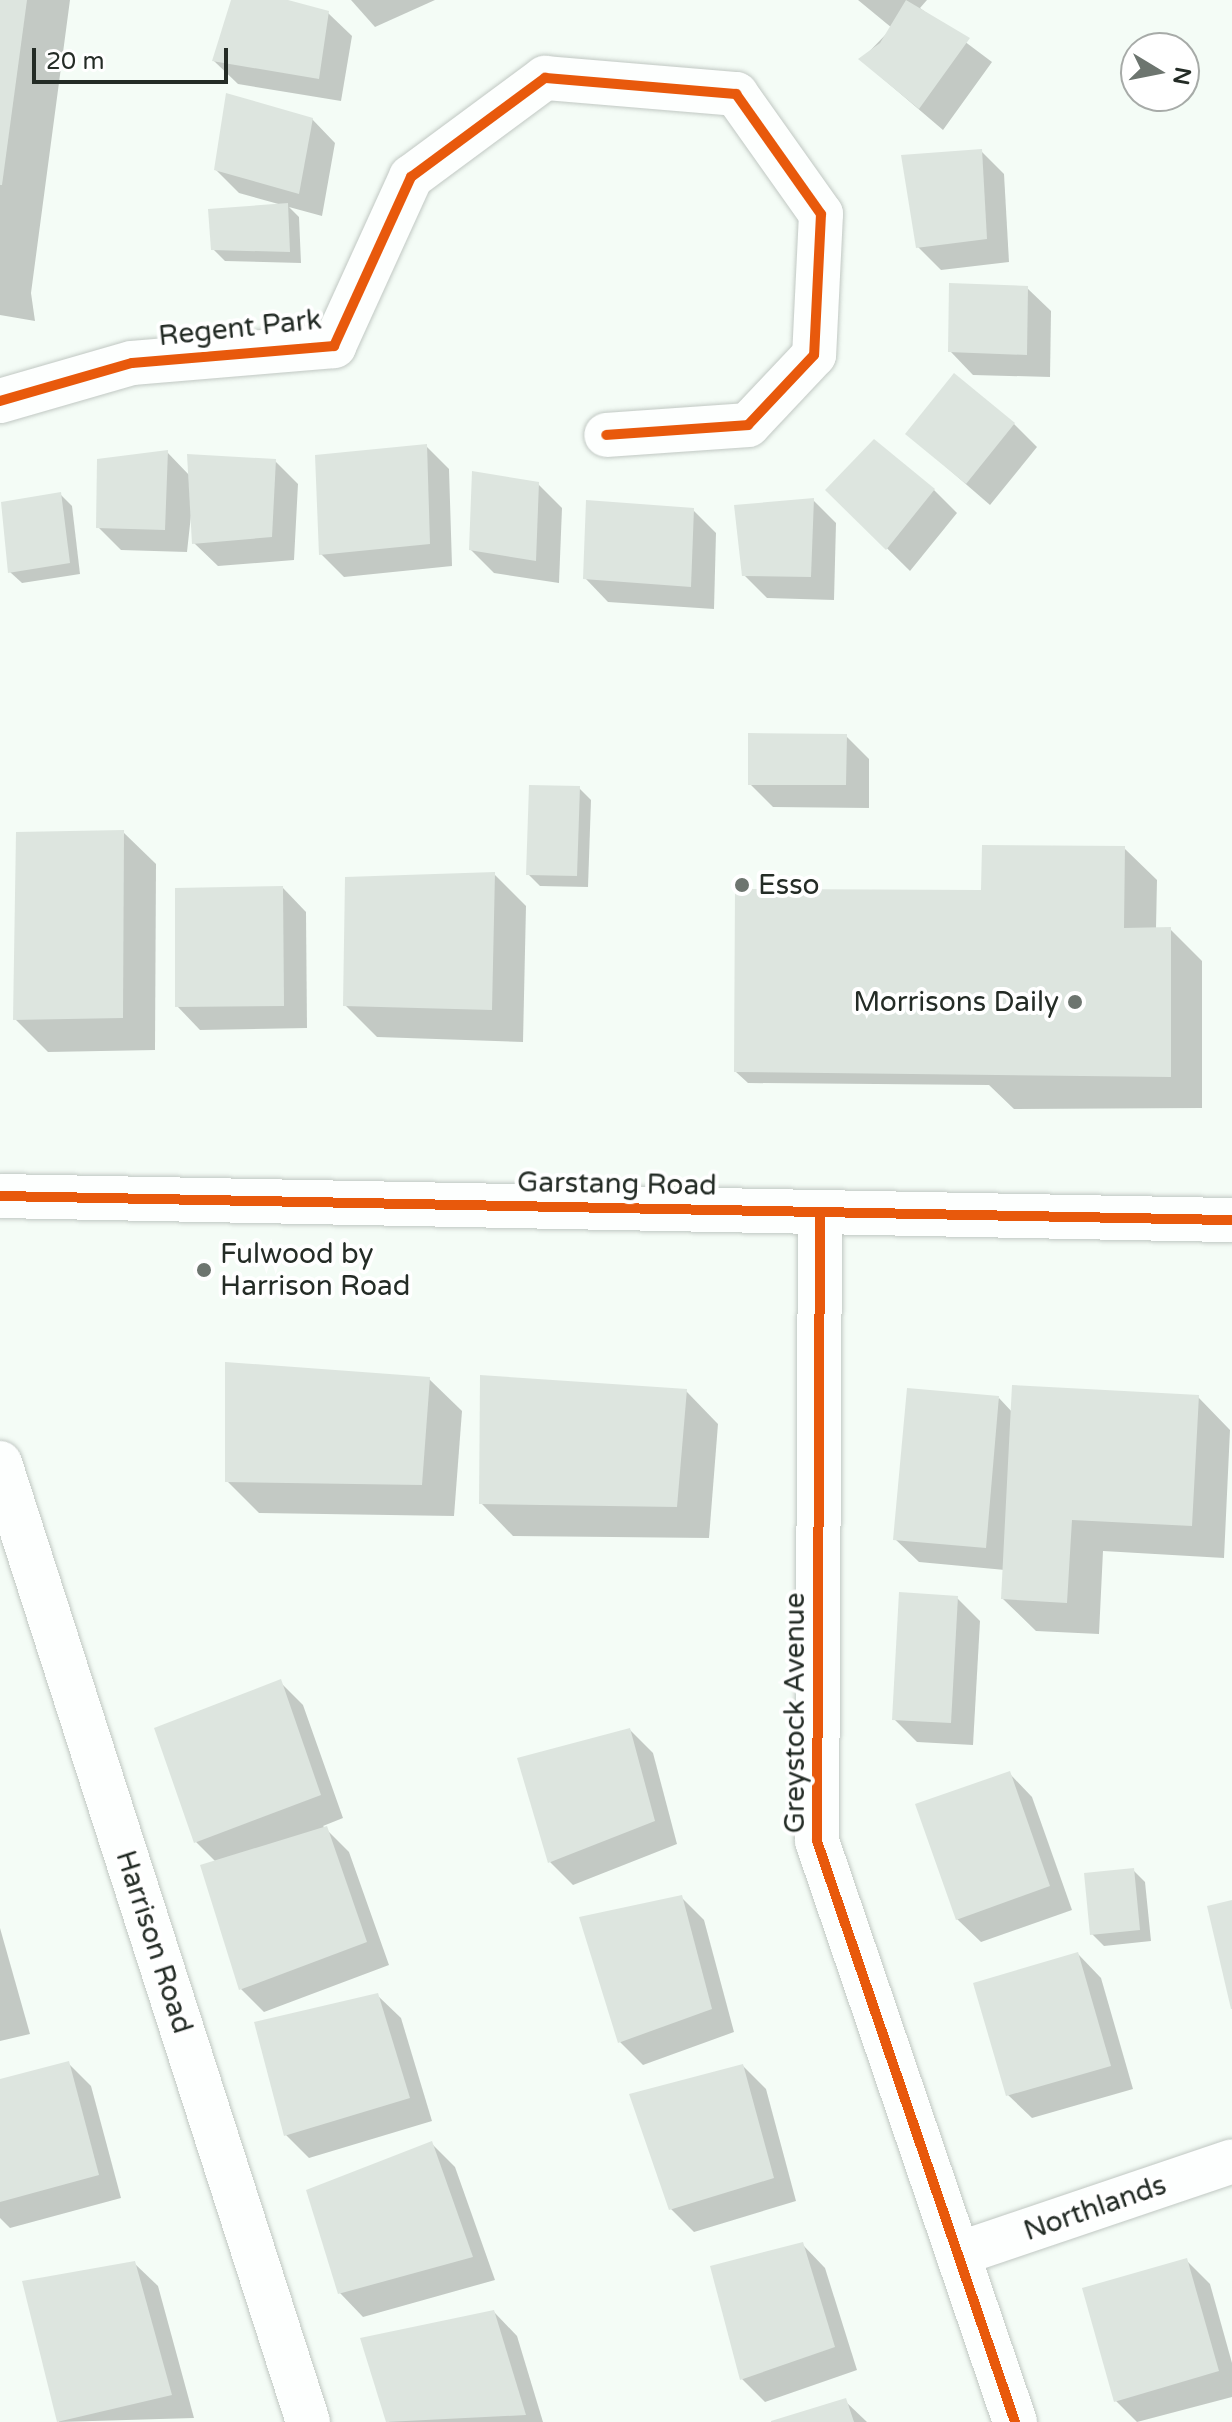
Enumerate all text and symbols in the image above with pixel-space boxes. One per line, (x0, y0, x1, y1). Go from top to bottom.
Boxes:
scale bar (36, 32, 232, 82)
north arrow (1120, 32, 1200, 112)
text: 20 m (46, 47, 104, 76)
text: N (1167, 65, 1196, 87)
street label: Regent Park (157, 303, 323, 353)
place label: Esso (758, 868, 820, 902)
marker: Esso (733, 876, 751, 894)
place label: Morrisons Daily (853, 985, 1059, 1019)
marker: Morrisons Daily (1066, 993, 1084, 1011)
street label: Garstang Road (517, 1165, 717, 1203)
place label: Fulwood by Harrison Road (220, 1237, 410, 1303)
marker: Fulwood by Harrison Road (195, 1261, 213, 1279)
street label: Greystock Avenue (778, 1593, 812, 1833)
street label: Harrison Road (109, 1846, 199, 2038)
street label: Northlands (1019, 2168, 1171, 2248)

